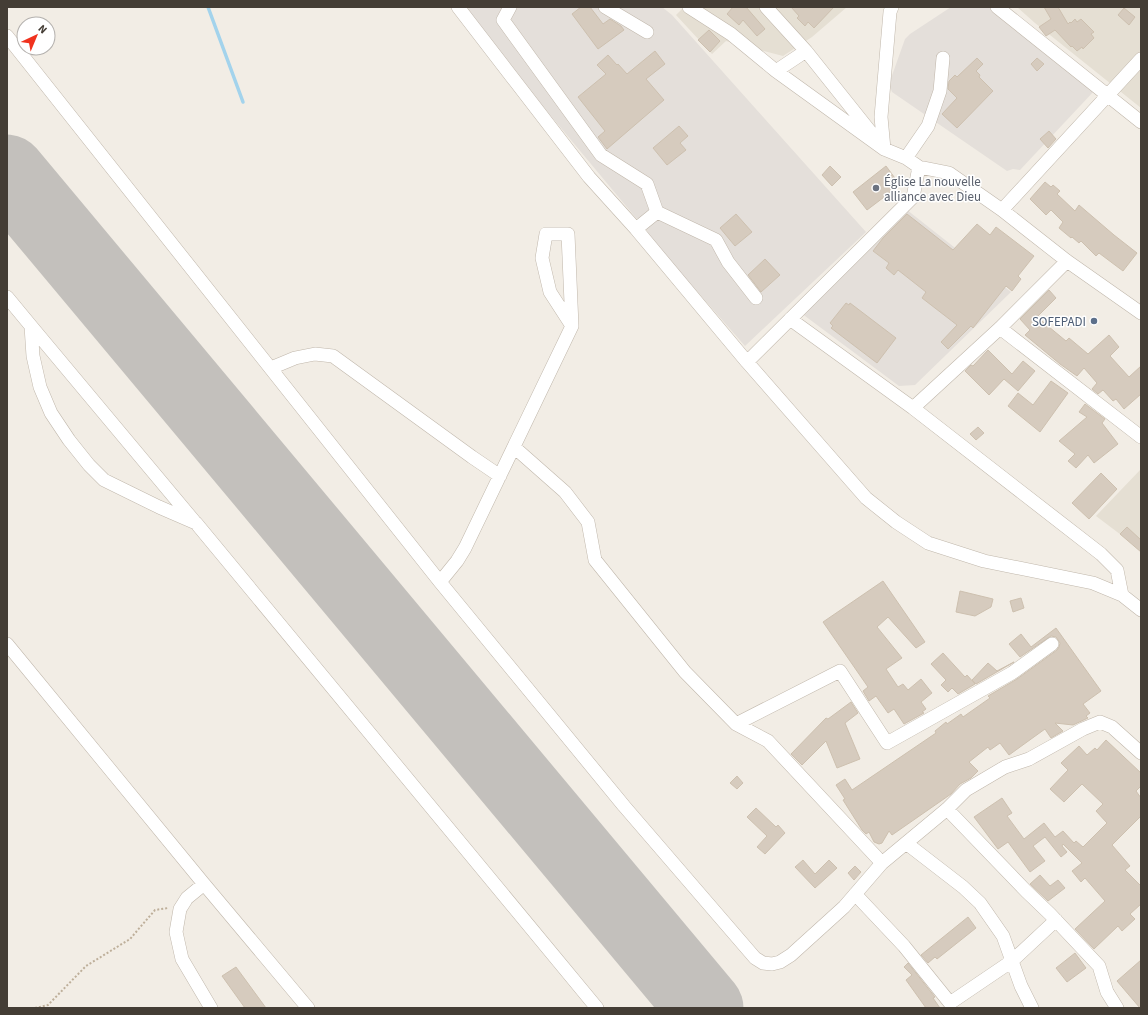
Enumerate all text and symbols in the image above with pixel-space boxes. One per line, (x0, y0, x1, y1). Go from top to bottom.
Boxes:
north arrow (16, 16, 56, 56)
text: N (35, 21, 50, 37)
place label: Église La nouvelle alliance avec Dieu (884, 173, 981, 206)
marker: Église La nouvelle alliance avec Dieu (871, 183, 881, 193)
place label: SOFEPADI (1032, 313, 1086, 331)
marker: SOFEPADI (1089, 316, 1099, 326)

